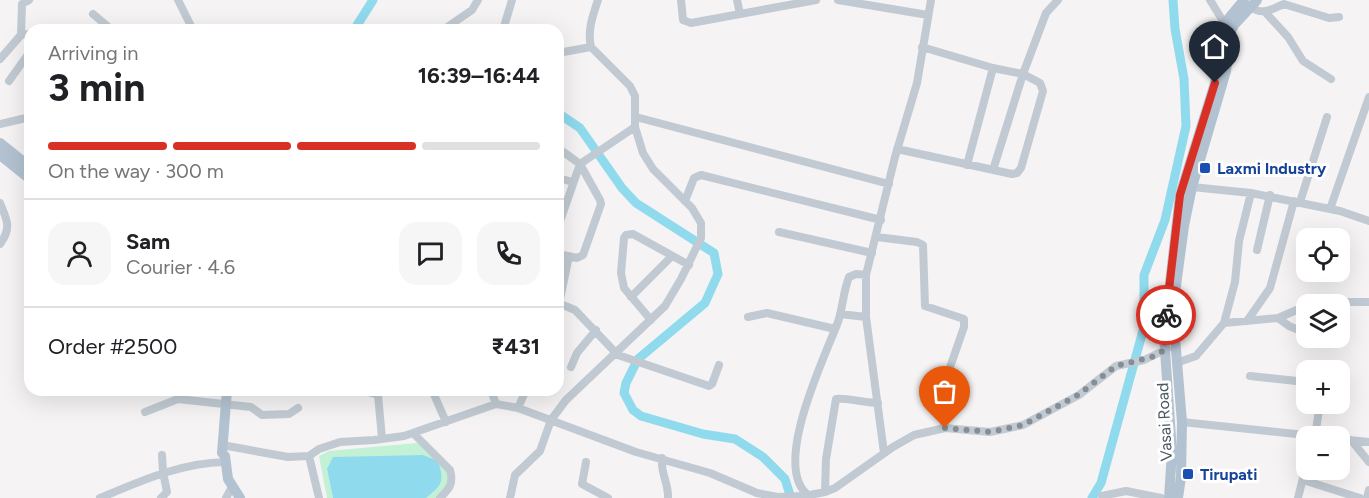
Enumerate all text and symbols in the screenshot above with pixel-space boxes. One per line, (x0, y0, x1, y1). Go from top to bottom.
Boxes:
pin (1189, 21, 1240, 83)
icon: home (1198, 30, 1231, 63)
text: Arriving in (48, 41, 138, 65)
text: 16:39–16:44 (418, 62, 540, 89)
text: 3 min (48, 64, 145, 111)
text: On the way · 300 m (48, 159, 224, 183)
place label: Laxmi Industry (1217, 159, 1327, 178)
marker: Laxmi Industry (1198, 161, 1212, 175)
button: person (48, 222, 111, 285)
button: chat (399, 222, 462, 285)
button: phone (477, 222, 540, 285)
text: Sam (126, 228, 170, 255)
map controls (1296, 228, 1350, 480)
button: locate (1296, 228, 1350, 282)
text: Courier · 4.6 (126, 255, 235, 279)
courier (1136, 285, 1196, 345)
button: layers (1296, 294, 1350, 348)
icon: bike (1150, 299, 1183, 332)
text: Order #2500 (48, 333, 177, 360)
text: ₹431 (491, 333, 540, 360)
button: + (1296, 360, 1350, 414)
pin (919, 366, 970, 428)
icon: bag (928, 375, 961, 408)
street label: Vasai Road (1153, 382, 1176, 462)
button: − (1296, 426, 1350, 480)
place label: Tirupati (1200, 465, 1257, 484)
marker: Tirupati (1181, 467, 1195, 481)

